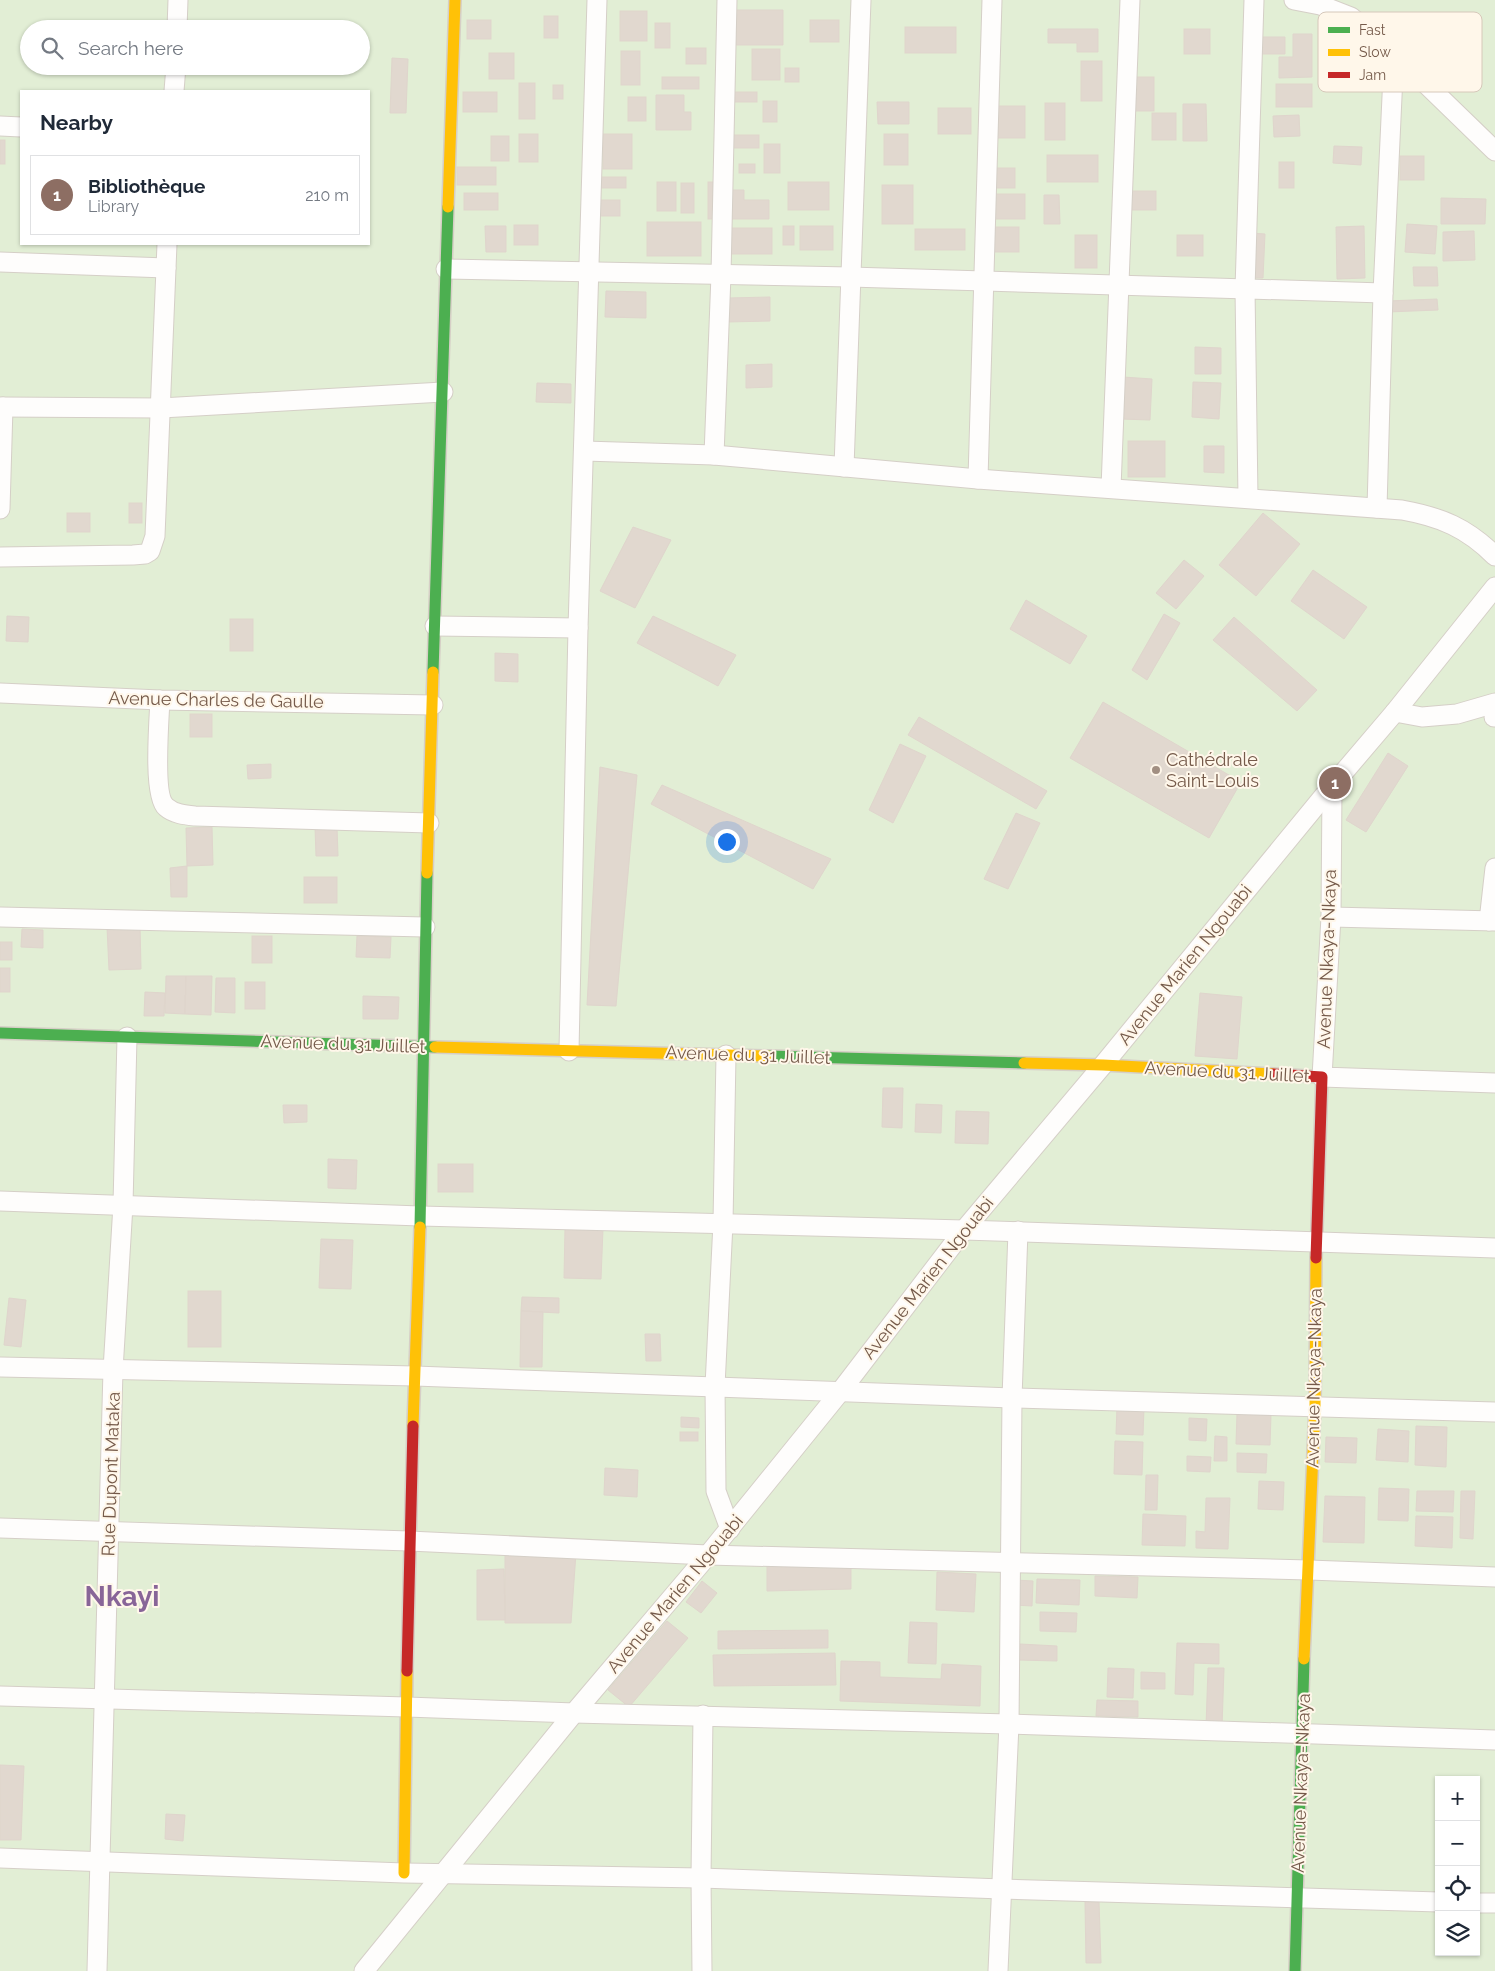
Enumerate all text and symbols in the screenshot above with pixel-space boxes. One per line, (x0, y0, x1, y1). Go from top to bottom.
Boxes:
legend (1318, 12, 1482, 92)
search box (20, 20, 370, 75)
text: Fast (1359, 22, 1386, 38)
icon: search (38, 34, 66, 62)
text: Search here (78, 37, 184, 59)
text: Slow (1359, 44, 1391, 60)
text: Jam (1359, 67, 1386, 83)
text: Nearby (40, 110, 113, 135)
text: Bibliothèque (88, 175, 205, 197)
text: 1 (53, 186, 61, 205)
text: 210 m (305, 186, 349, 205)
text: Library (88, 197, 139, 216)
street label: Avenue Charles de Gaulle (108, 687, 324, 712)
place label: Cathédrale Saint-Louis (1166, 749, 1259, 791)
marker: Cathédrale Saint-Louis (1150, 764, 1162, 776)
pin: 1 (1319, 764, 1351, 802)
your location (714, 829, 740, 855)
street label: Avenue Nkaya-Nkaya (1313, 869, 1340, 1049)
street label: Avenue Marien Ngouabi (1113, 880, 1256, 1049)
street label: Avenue du 31 Juillet (260, 1030, 426, 1057)
street label: Avenue du 31 Juillet (665, 1041, 831, 1068)
street label: Avenue du 31 Juillet (1144, 1057, 1310, 1086)
street label: Avenue Marien Ngouabi (858, 1192, 998, 1363)
street label: Avenue Nkaya-Nkaya (1301, 1288, 1326, 1468)
street label: Rue Dupont Mataka (97, 1391, 124, 1557)
street label: Avenue Marien Ngouabi (602, 1510, 747, 1677)
district label: Nkayi (85, 1580, 159, 1613)
street label: Avenue Nkaya-Nkaya (1287, 1693, 1314, 1873)
map controls (1435, 1776, 1480, 1956)
button: + (1435, 1776, 1480, 1821)
button: − (1435, 1821, 1480, 1866)
button: locate (1435, 1866, 1480, 1911)
button: layers (1435, 1911, 1480, 1956)

